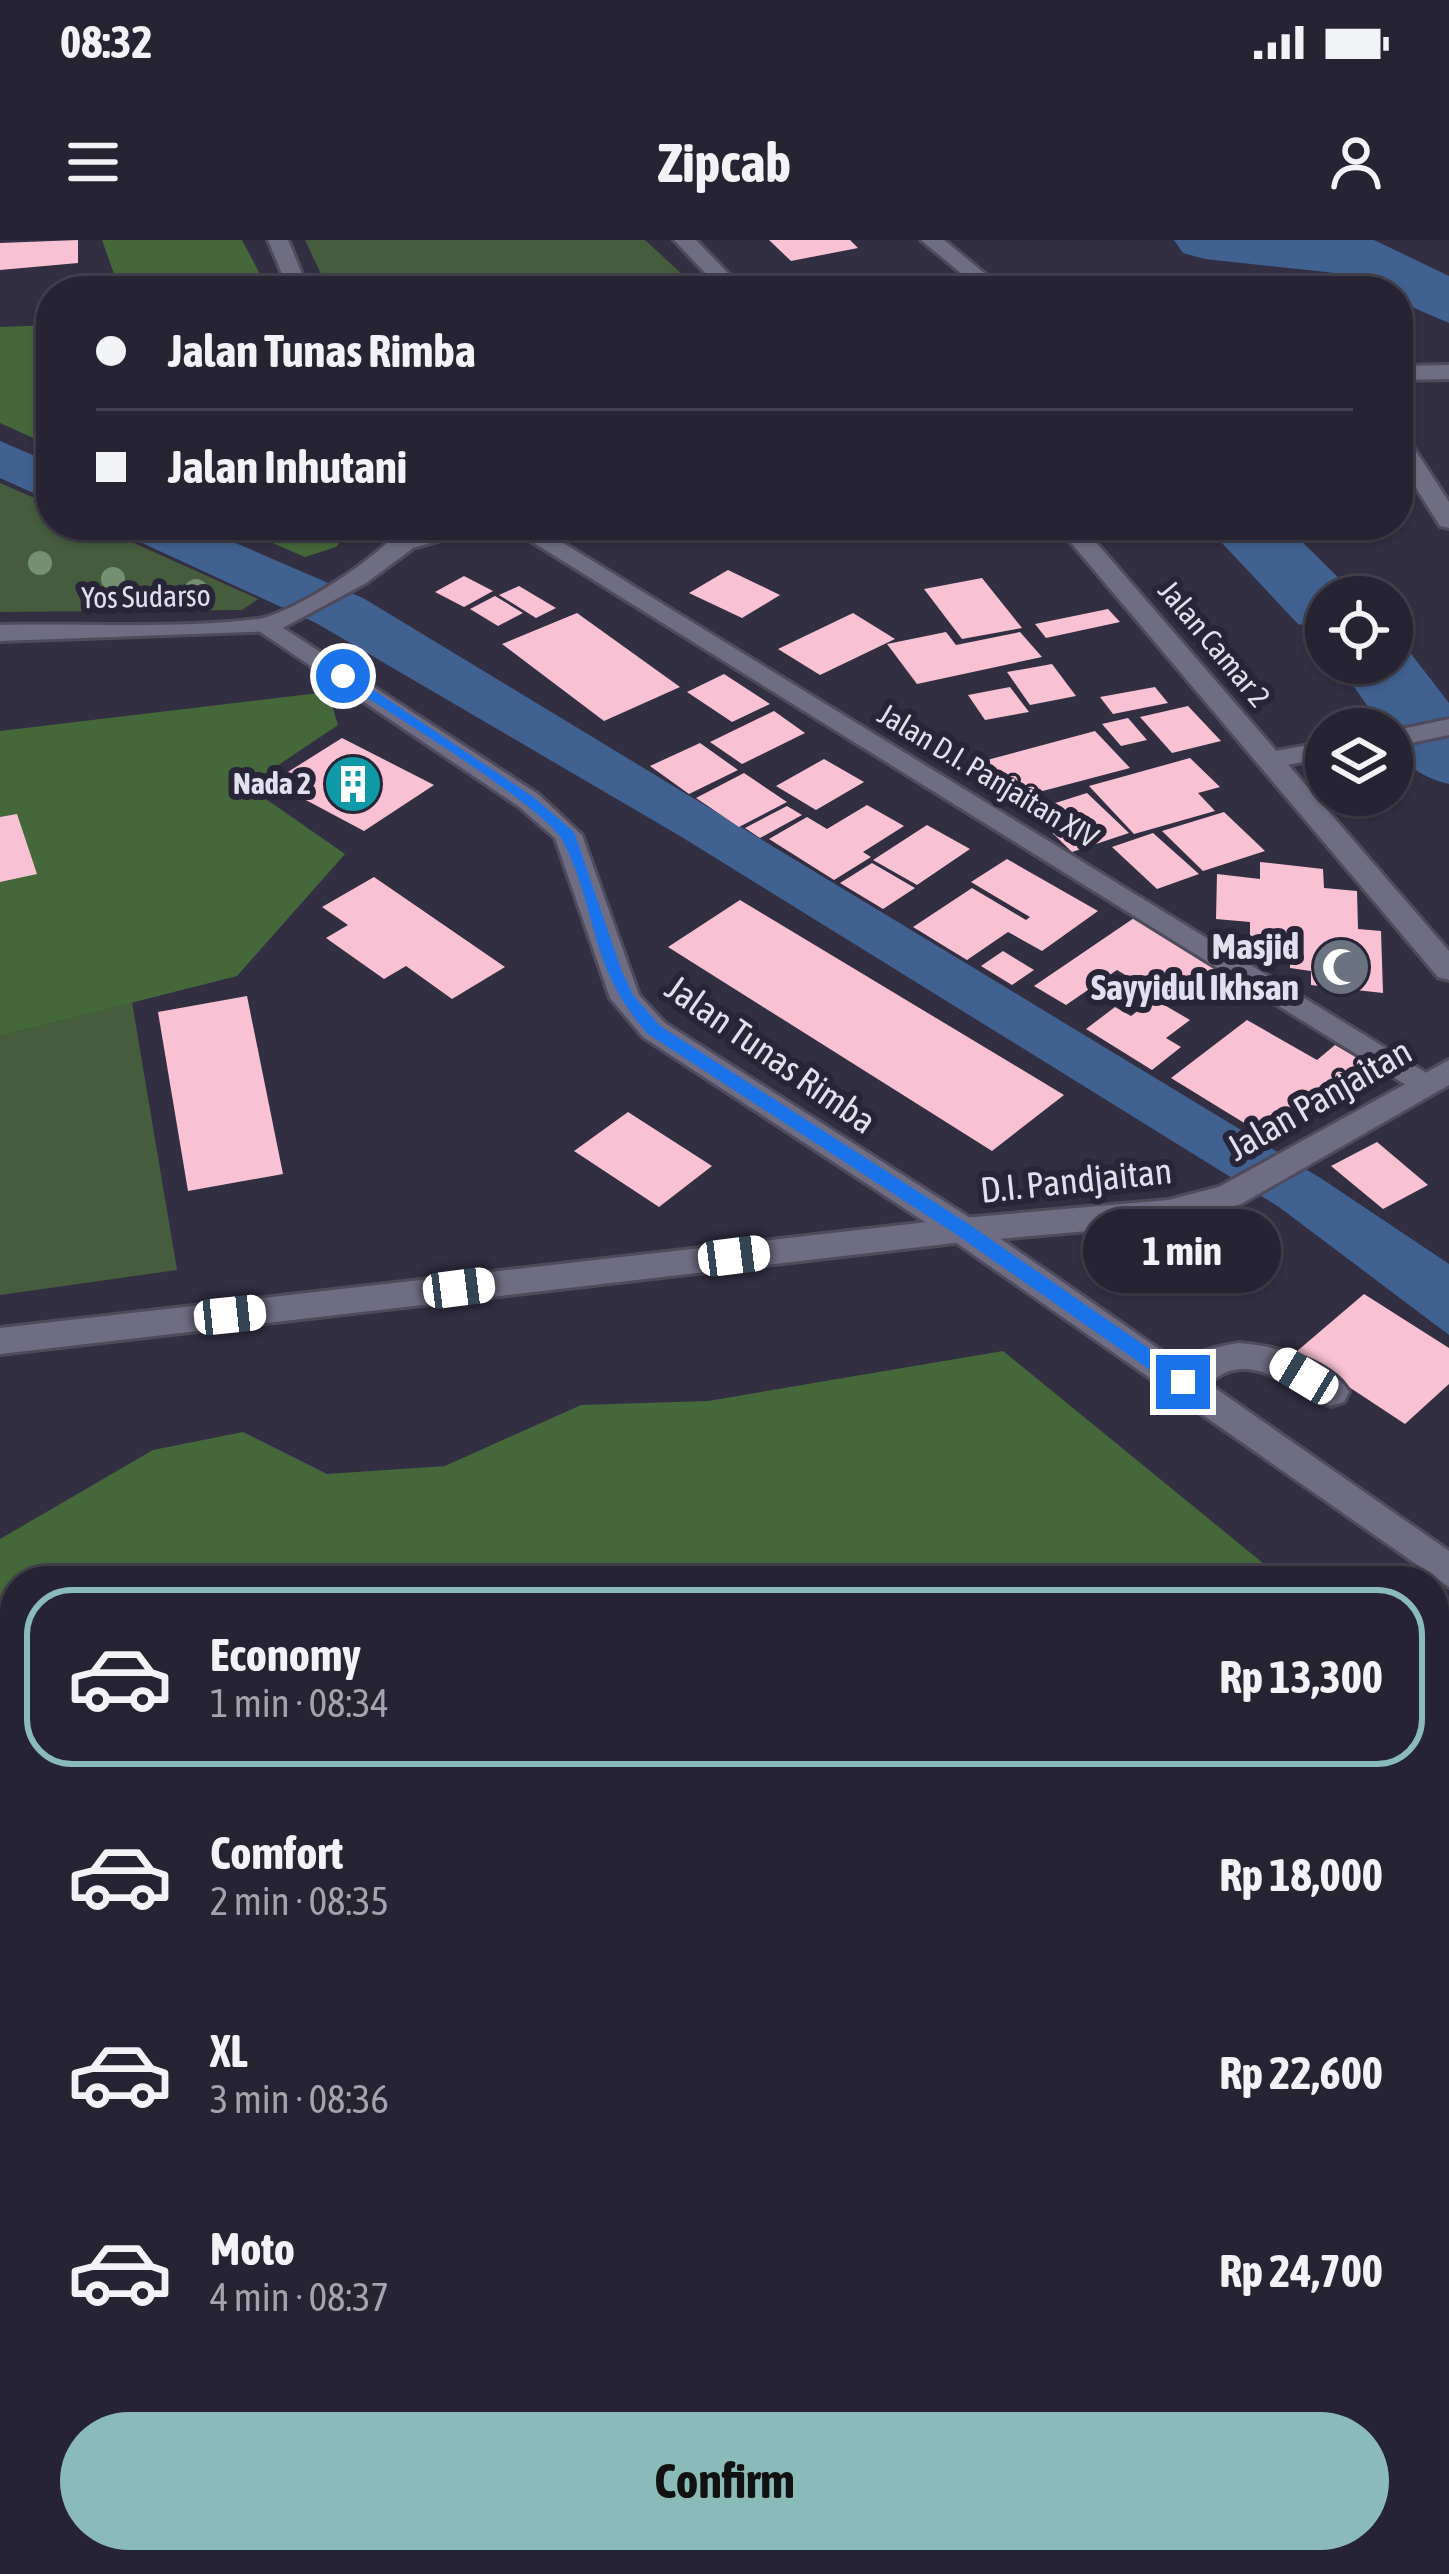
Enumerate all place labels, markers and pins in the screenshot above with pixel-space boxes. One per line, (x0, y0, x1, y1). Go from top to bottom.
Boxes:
building icon: Nada 2 (322, 753, 384, 815)
place label: Nada 2 (233, 766, 311, 800)
place label: Masjid Sayyidul Ikhsan (1091, 925, 1299, 1008)
mosque icon: Masjid Sayyidul Ikhsan (1310, 936, 1372, 998)

